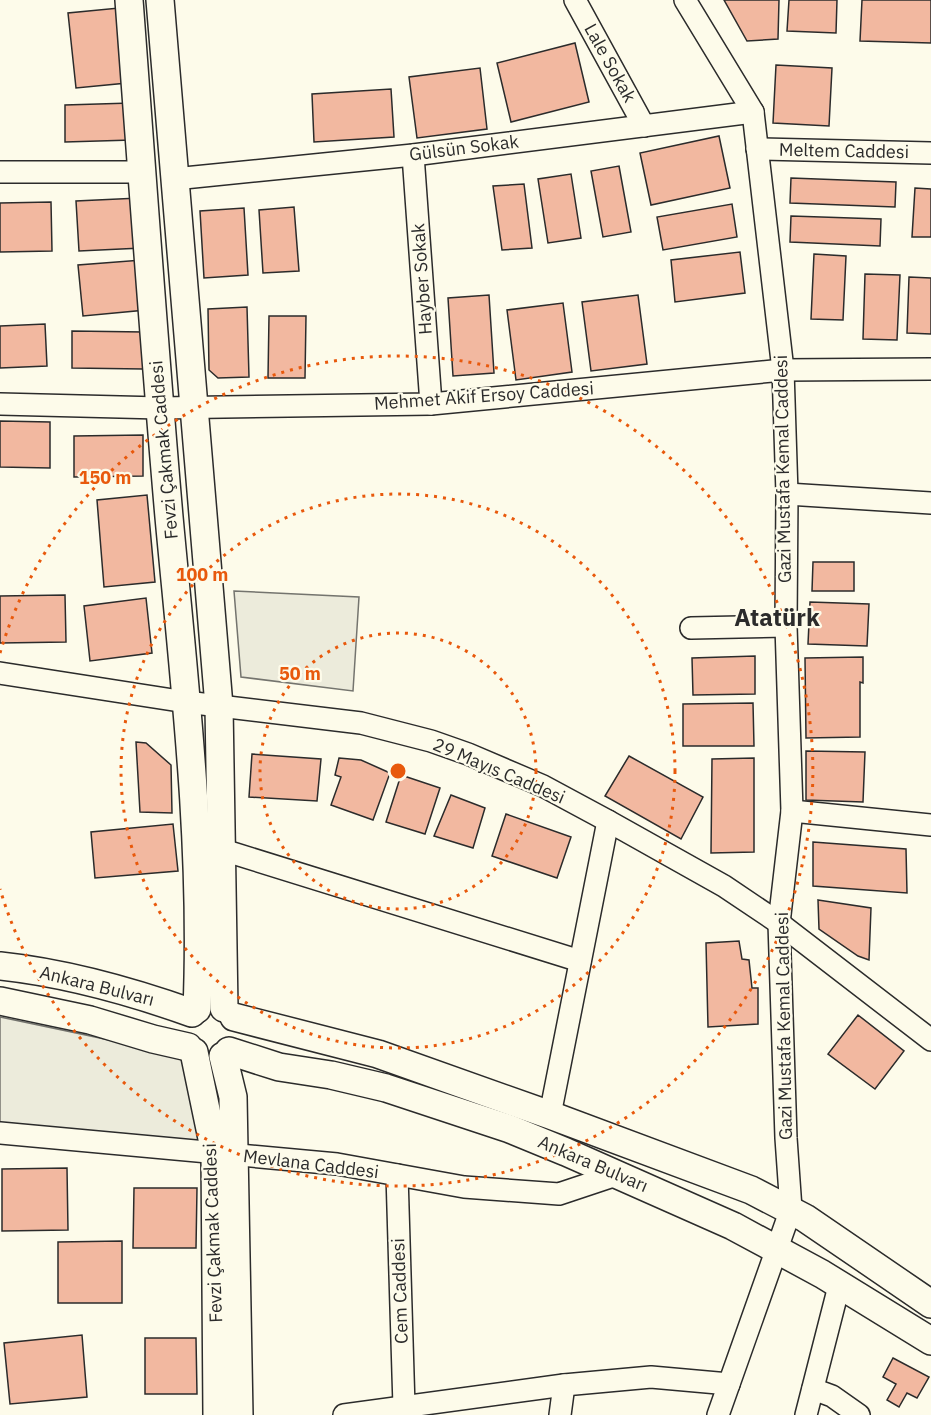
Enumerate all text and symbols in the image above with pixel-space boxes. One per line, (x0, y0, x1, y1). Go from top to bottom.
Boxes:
street label: Lale Sokak (579, 19, 642, 107)
street label: Gülsün Sokak (408, 129, 521, 166)
street label: Meltem Caddesi (779, 138, 909, 163)
street label: Hayber Sokak (406, 222, 437, 335)
street label: Gazi Mustafa Kemal Caddesi (769, 355, 796, 583)
street label: Fevzi Çakmak Caddesi (144, 360, 183, 540)
street label: Mehmet Akif Ersoy Caddesi (373, 376, 595, 415)
text: 150 m (79, 466, 131, 489)
text: 100 m (176, 563, 228, 586)
district label: Atatürk (734, 601, 820, 633)
text: 50 m (279, 662, 321, 685)
street label: 29 Mayıs Caddesi (430, 732, 569, 809)
centre of rings (388, 761, 408, 781)
street label: Gazi Mustafa Kemal Caddesi (770, 912, 797, 1140)
street label: Ankara Bulvarı (37, 960, 157, 1011)
street label: Ankara Bulvarı (535, 1130, 652, 1197)
street label: Fevzi Çakmak Caddesi (198, 1143, 227, 1323)
street label: Mevlana Caddesi (242, 1144, 380, 1183)
street label: Cem Caddesi (386, 1238, 413, 1344)

